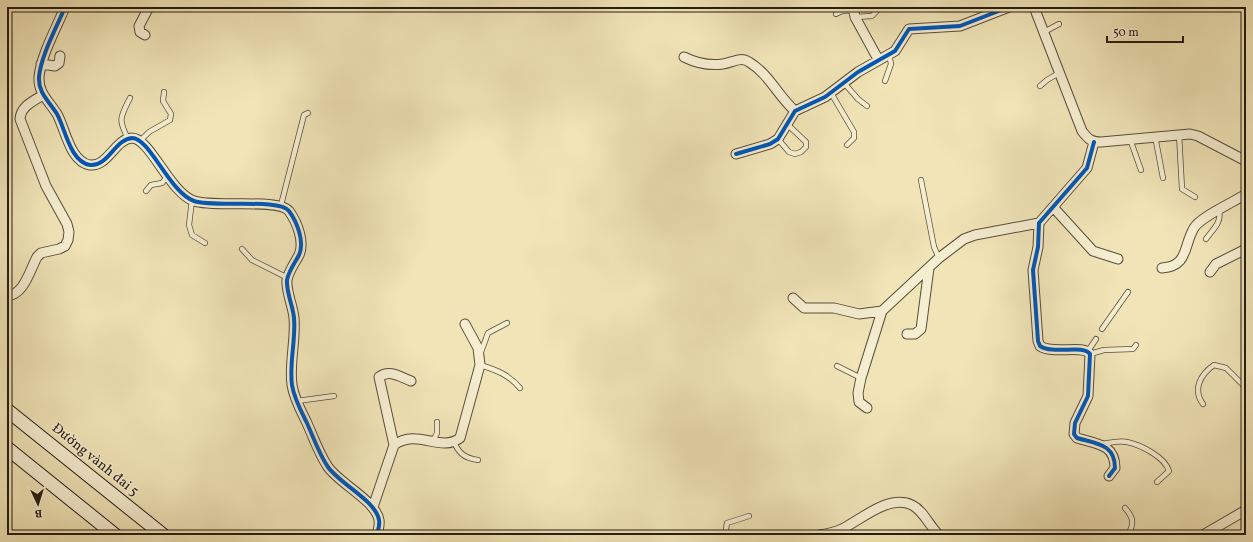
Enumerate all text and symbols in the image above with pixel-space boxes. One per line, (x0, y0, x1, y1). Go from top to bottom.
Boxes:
scale bar (1107, 18, 1183, 44)
text: 50 m (1113, 25, 1139, 41)
street label: Đường vành đai 5 (48, 419, 142, 501)
north arrow (18, 484, 58, 524)
text: B (34, 505, 43, 520)

